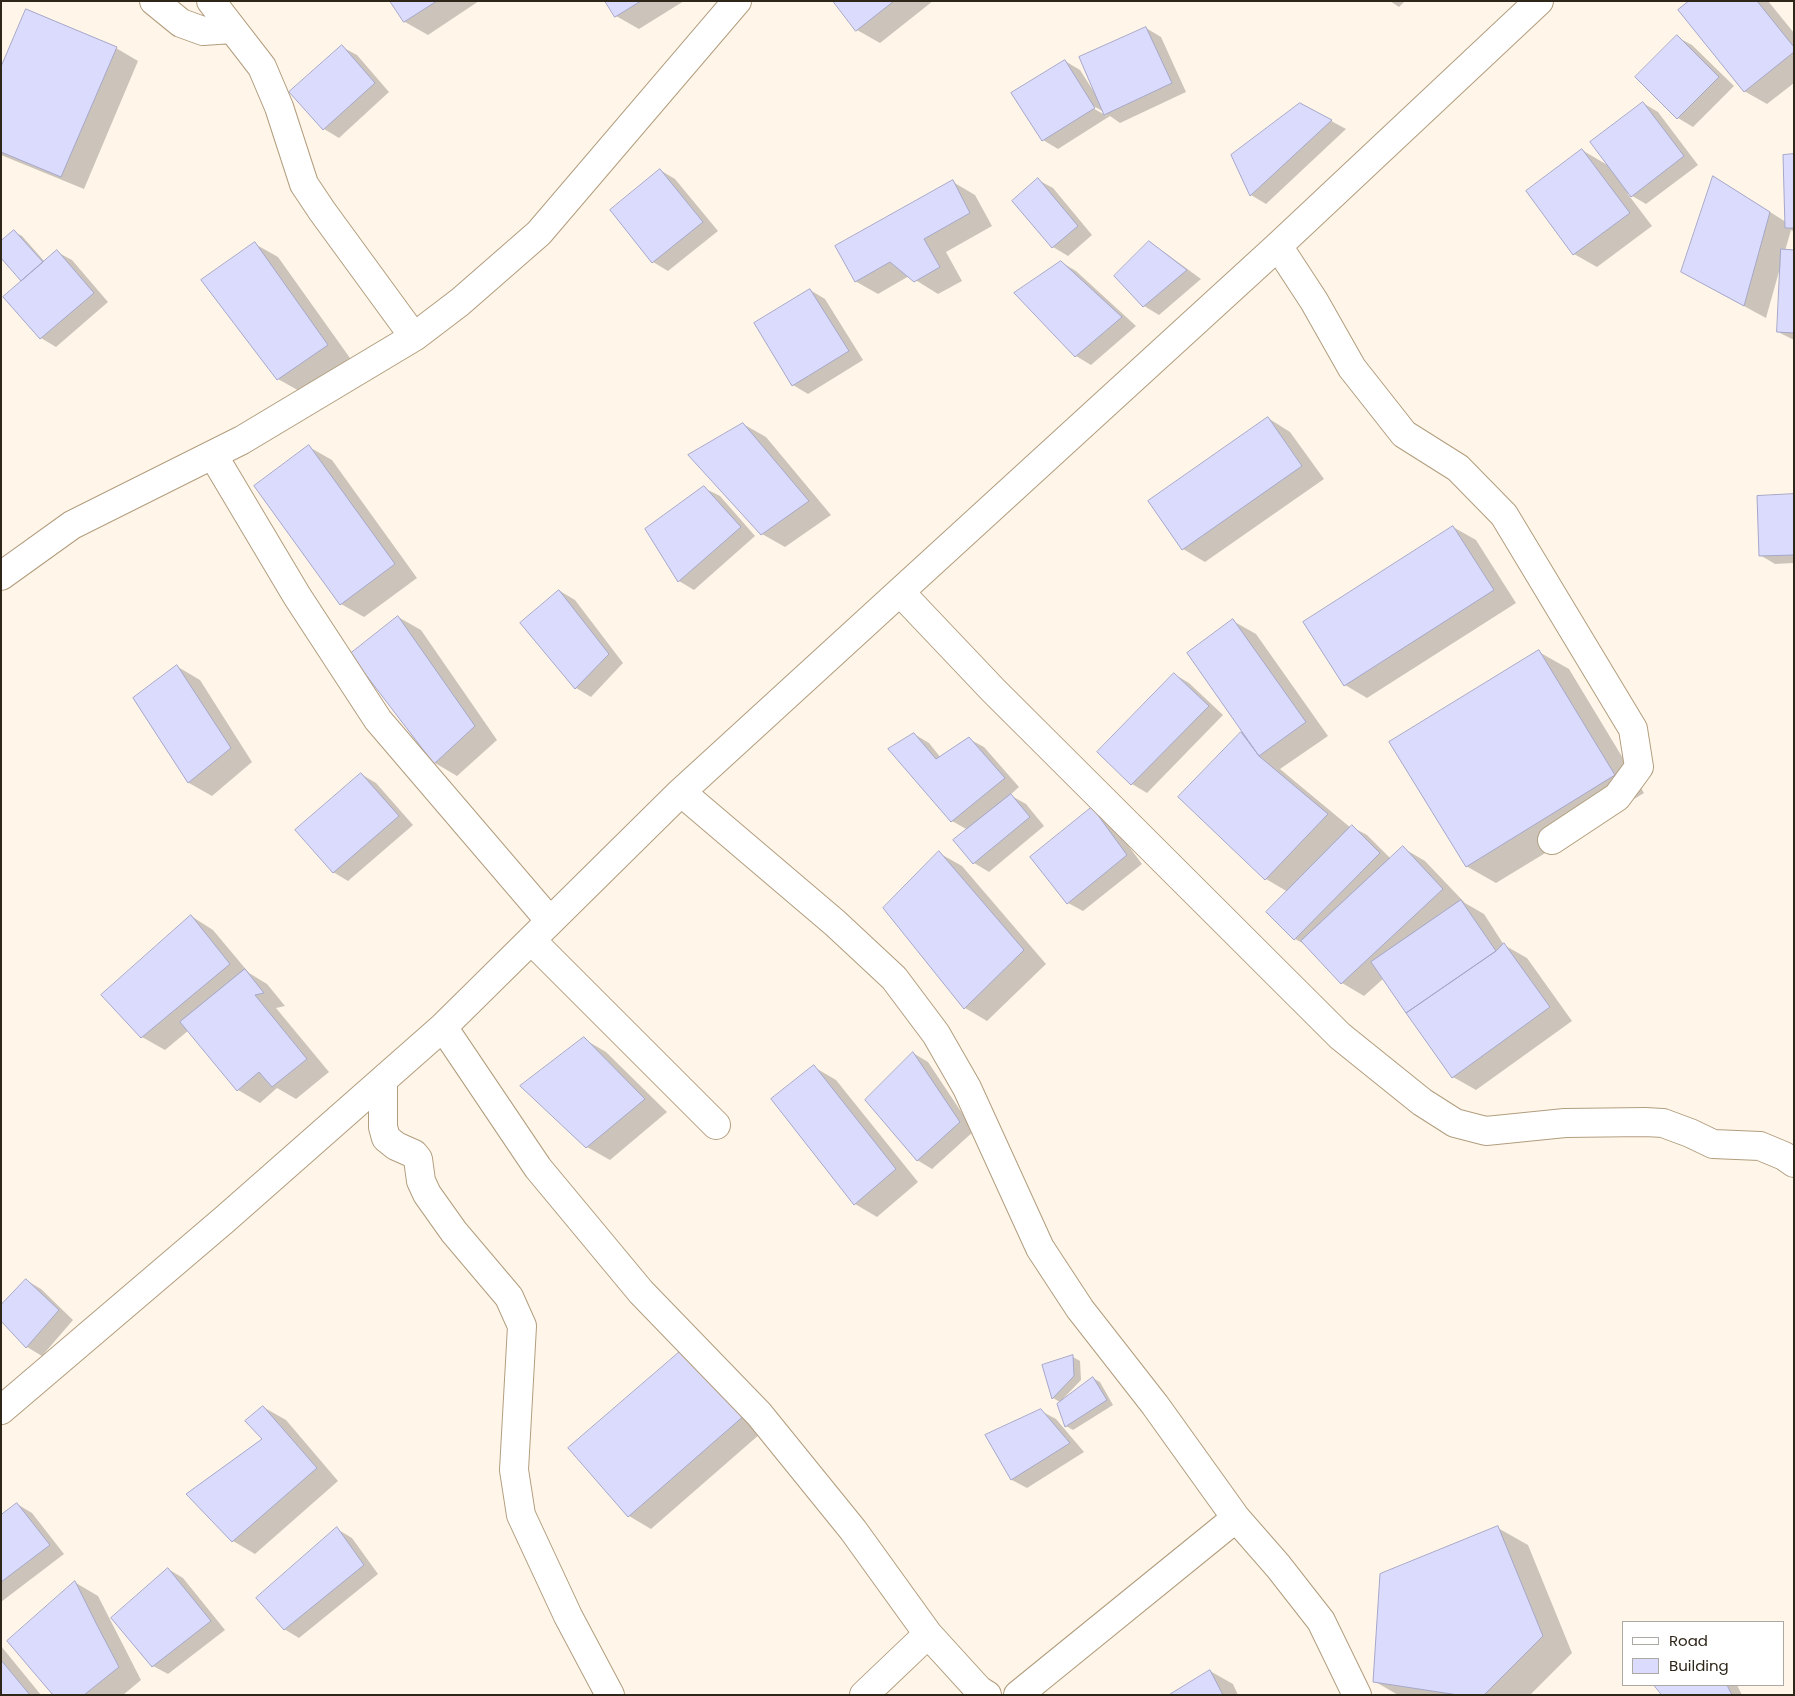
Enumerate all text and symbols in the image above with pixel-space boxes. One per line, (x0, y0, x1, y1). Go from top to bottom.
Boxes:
legend (1622, 1621, 1785, 1686)
text: Road (1669, 1630, 1708, 1651)
text: Building (1669, 1655, 1729, 1676)

